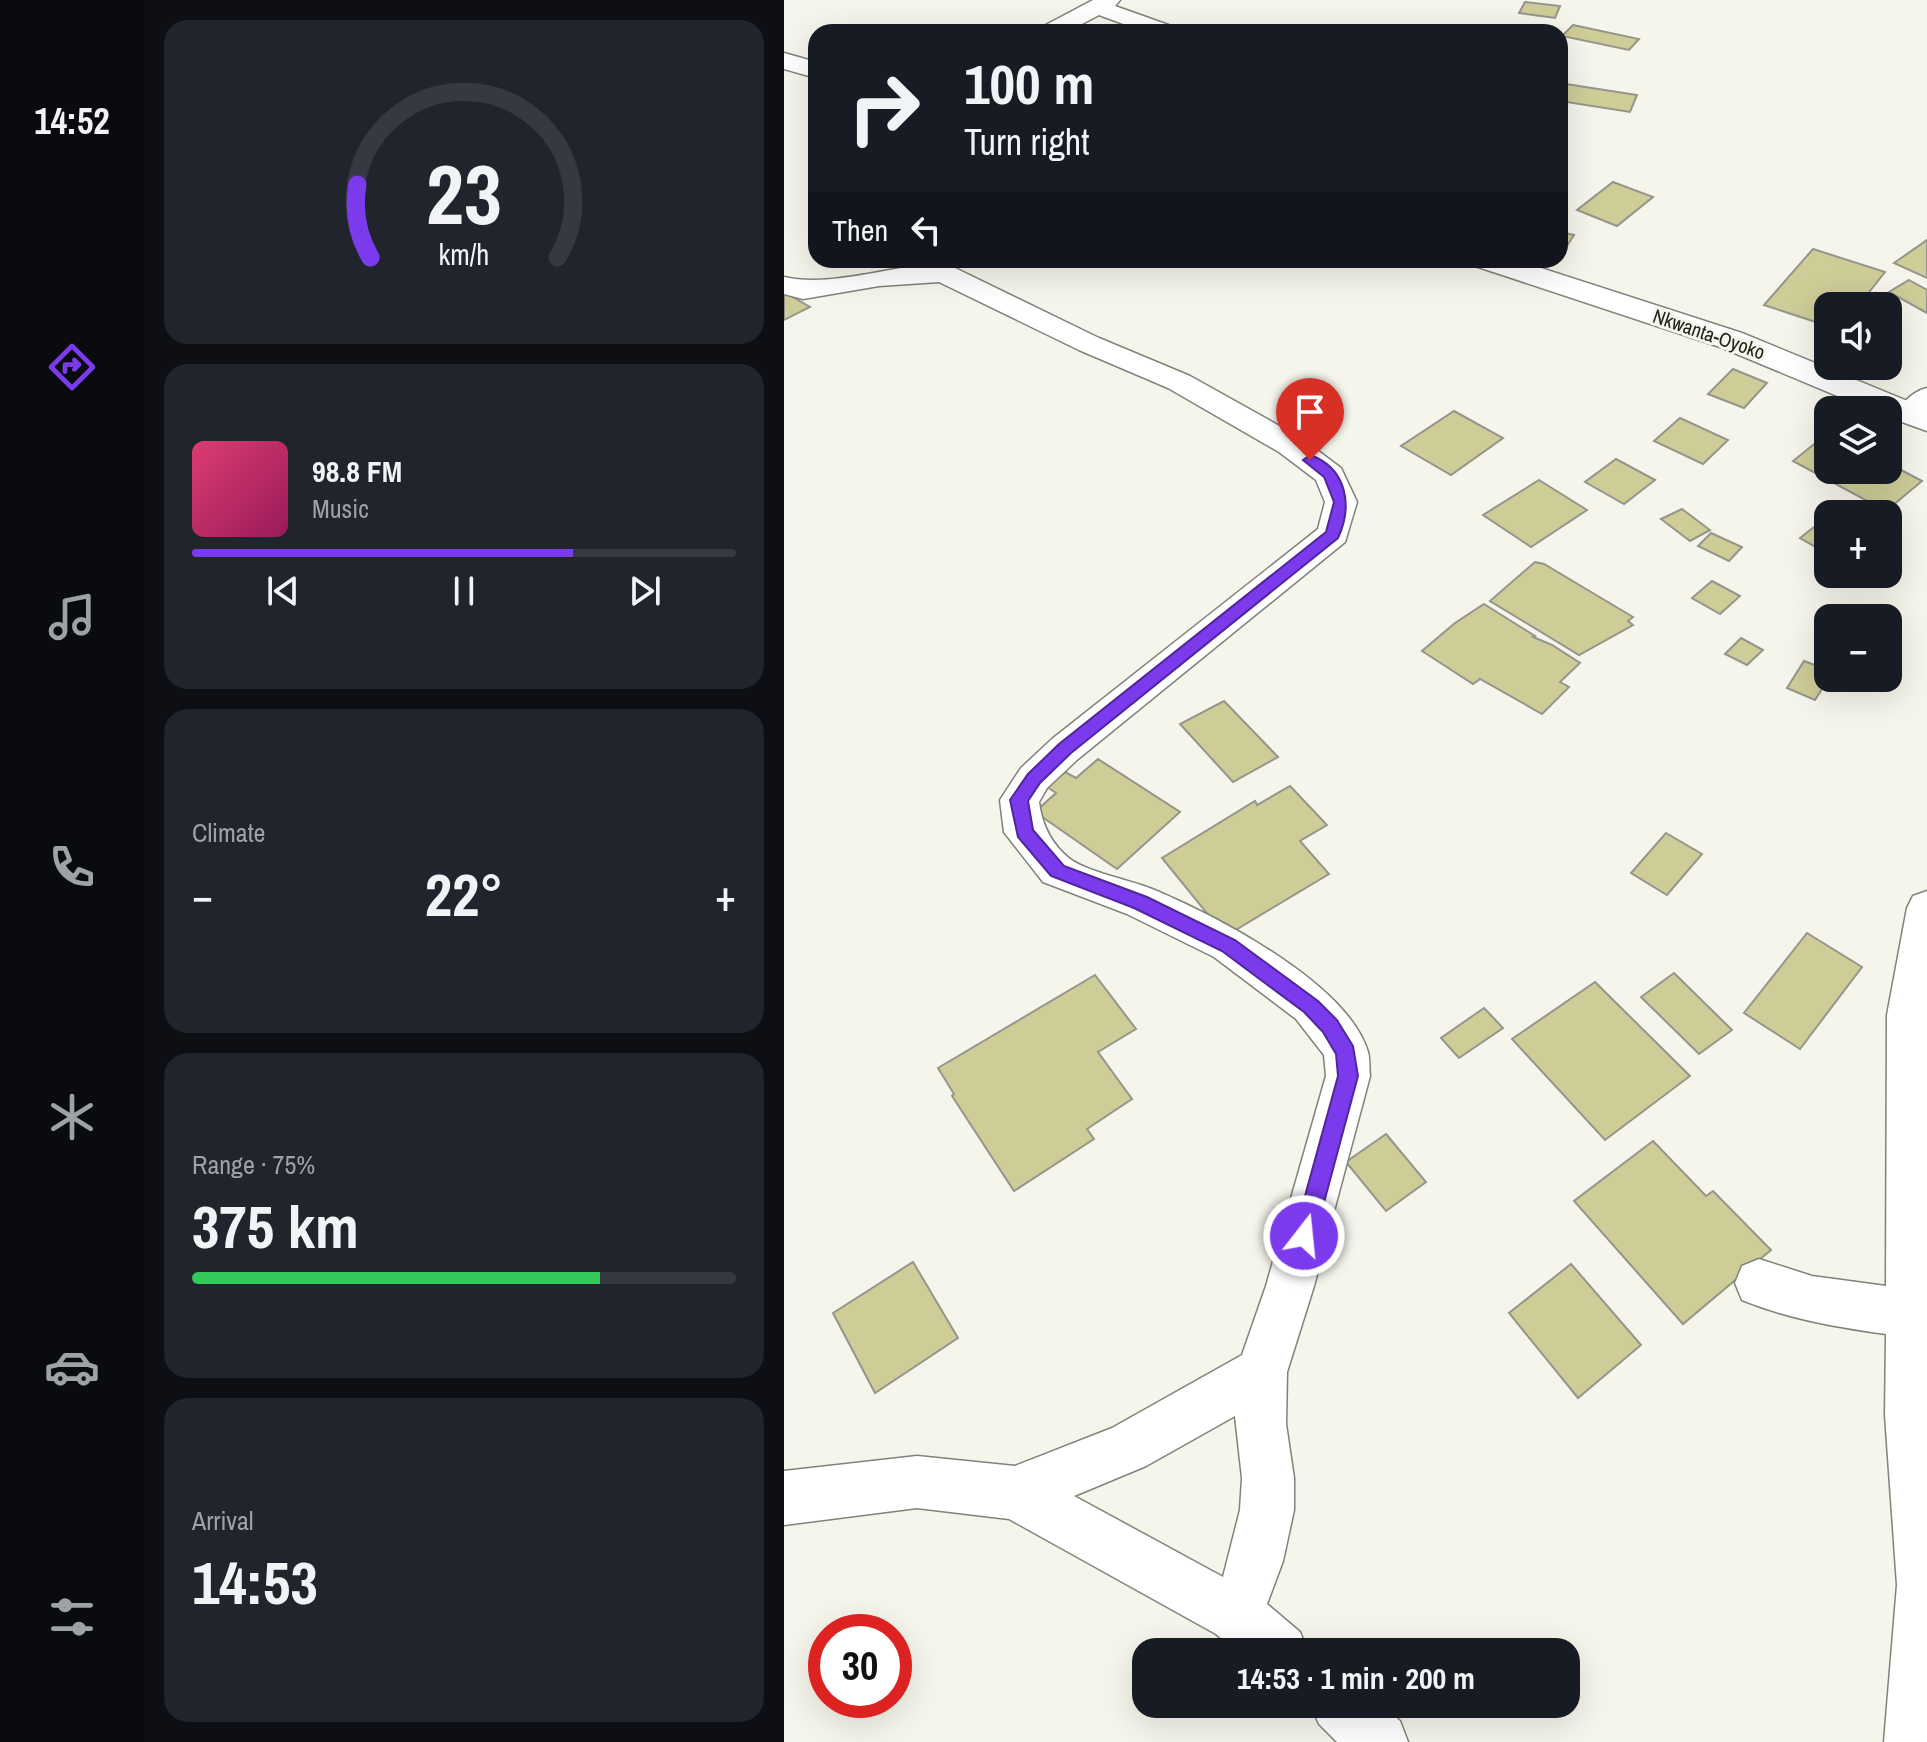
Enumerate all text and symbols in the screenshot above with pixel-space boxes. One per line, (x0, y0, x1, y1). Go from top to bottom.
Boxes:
text: 100 m (964, 46, 1094, 121)
icon: right (832, 56, 936, 160)
text: 14:52 (34, 97, 110, 145)
text: Turn right (964, 118, 1089, 166)
text: 23 (426, 138, 502, 250)
icon: left (904, 208, 948, 252)
text: Then (832, 210, 888, 250)
text: km/h (439, 235, 489, 274)
map controls (1814, 292, 1902, 692)
button: sound (1814, 292, 1902, 380)
street label: Nkwanta-Oyoko (1650, 302, 1769, 365)
icon: directions (44, 339, 100, 395)
pin (1276, 378, 1344, 460)
icon: arrive (1288, 390, 1332, 434)
button: layers (1814, 396, 1902, 484)
text: 98.8 FM (312, 451, 402, 491)
text: Music (312, 491, 369, 526)
button: + (1814, 500, 1902, 588)
icon: previous (261, 569, 305, 613)
icon: pause (442, 569, 486, 613)
icon: next (623, 569, 667, 613)
icon: music (44, 589, 100, 645)
button: − (1814, 604, 1902, 692)
text: Climate (192, 815, 265, 850)
icon: phone (44, 839, 100, 895)
text: 22° (425, 854, 503, 935)
text: − (192, 865, 213, 925)
text: + (715, 865, 736, 925)
icon: climate (44, 1089, 100, 1145)
text: Range · 75% (192, 1147, 315, 1182)
text: 375 km (192, 1186, 359, 1267)
position arrow (1262, 1194, 1346, 1278)
icon: car (44, 1339, 100, 1395)
text: Arrival (192, 1503, 254, 1538)
text: 14:53 (192, 1542, 318, 1623)
icon: filters (44, 1589, 100, 1645)
speed limit sign: 30 (808, 1614, 912, 1718)
text: 14:53 · 1 min · 200 m (1237, 1658, 1475, 1698)

